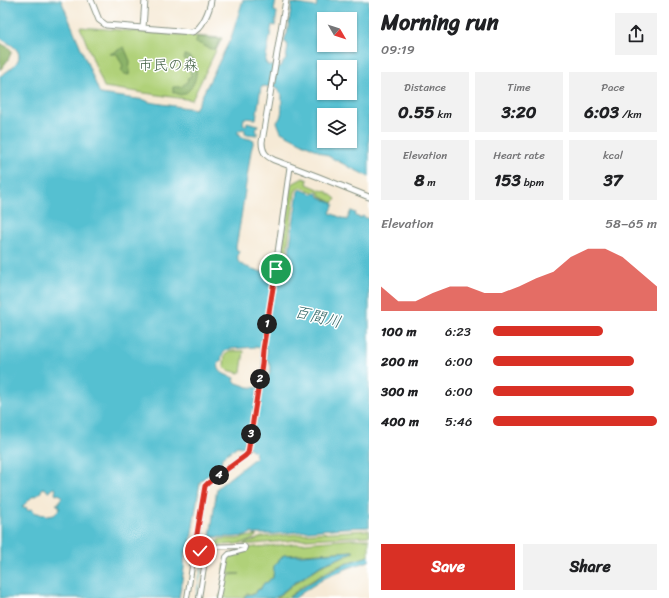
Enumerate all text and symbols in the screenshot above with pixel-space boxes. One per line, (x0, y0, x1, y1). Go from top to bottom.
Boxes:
text: Morning run (381, 3, 499, 42)
north arrow (317, 12, 357, 52)
map controls (317, 12, 357, 148)
button: share (615, 13, 657, 55)
text: 09:19 (381, 38, 415, 61)
park label: 市民の森 (138, 52, 198, 78)
button: locate (317, 60, 357, 100)
text: Distance (404, 78, 446, 97)
text: Time (507, 78, 531, 97)
text: Pace (601, 78, 625, 97)
text: 0.55 (398, 97, 435, 127)
text: 3:20 (501, 97, 537, 127)
text: 6:03 (584, 97, 619, 127)
text: km (435, 105, 452, 124)
text: /km (619, 105, 642, 124)
button: layers (317, 108, 357, 148)
text: Elevation (403, 146, 447, 165)
text: Heart rate (493, 146, 545, 165)
text: kcal (603, 146, 623, 165)
text: 8 (414, 165, 424, 195)
text: 153 (494, 165, 521, 195)
text: 37 (603, 165, 623, 195)
text: m (424, 173, 436, 192)
text: bpm (521, 173, 544, 192)
text: Elevation (381, 212, 434, 235)
text: 58–65 m (605, 212, 657, 235)
pin (259, 252, 293, 286)
icon: arrive (265, 258, 287, 280)
water label: 百間川 (291, 297, 345, 336)
pin: 1 (257, 314, 277, 334)
text: 1 (265, 314, 269, 333)
text: 100 m (381, 320, 416, 343)
text: 6:23 (445, 320, 471, 343)
text: 200 m (381, 350, 418, 373)
text: 6:00 (445, 350, 473, 373)
pin: 2 (250, 369, 270, 389)
text: 2 (257, 369, 263, 388)
text: 300 m (381, 380, 418, 403)
text: 6:00 (445, 380, 473, 403)
text: 400 m (381, 410, 419, 433)
text: 5:46 (445, 410, 472, 433)
pin: 3 (241, 424, 261, 444)
text: 3 (248, 424, 254, 443)
pin: 4 (209, 465, 229, 485)
text: 4 (216, 465, 222, 484)
pin (183, 534, 217, 568)
icon: check (189, 540, 211, 562)
button: Save (381, 544, 515, 590)
button: Share (523, 544, 657, 590)

